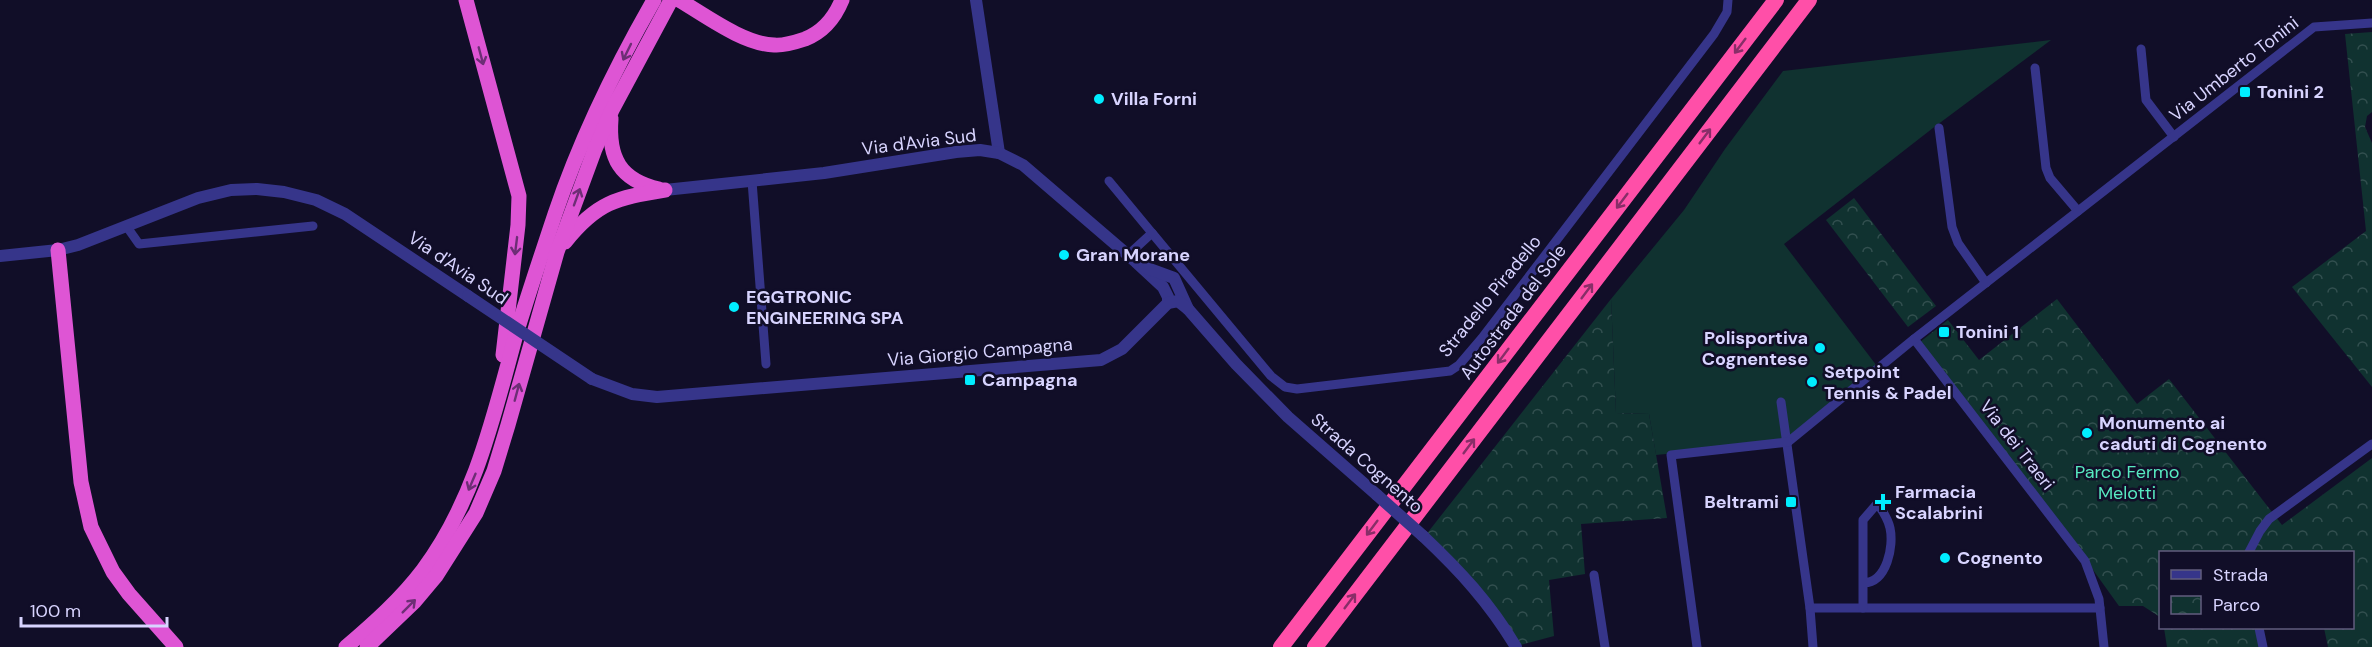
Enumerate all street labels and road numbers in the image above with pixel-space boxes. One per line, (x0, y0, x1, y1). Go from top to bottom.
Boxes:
street label: Via Umberto Tonini (2164, 11, 2304, 127)
street label: Via d'Avia Sud (860, 123, 978, 161)
street label: Via d'Avia Sud (403, 226, 513, 310)
street label: Stradello Piradello (1433, 230, 1547, 362)
street label: Autostrada del Sole (1454, 240, 1572, 384)
street label: Via Giorgio Campagna (886, 332, 1074, 372)
street label: Via dei Traeri (1974, 395, 2060, 495)
street label: Strada Cognento (1306, 408, 1428, 518)

